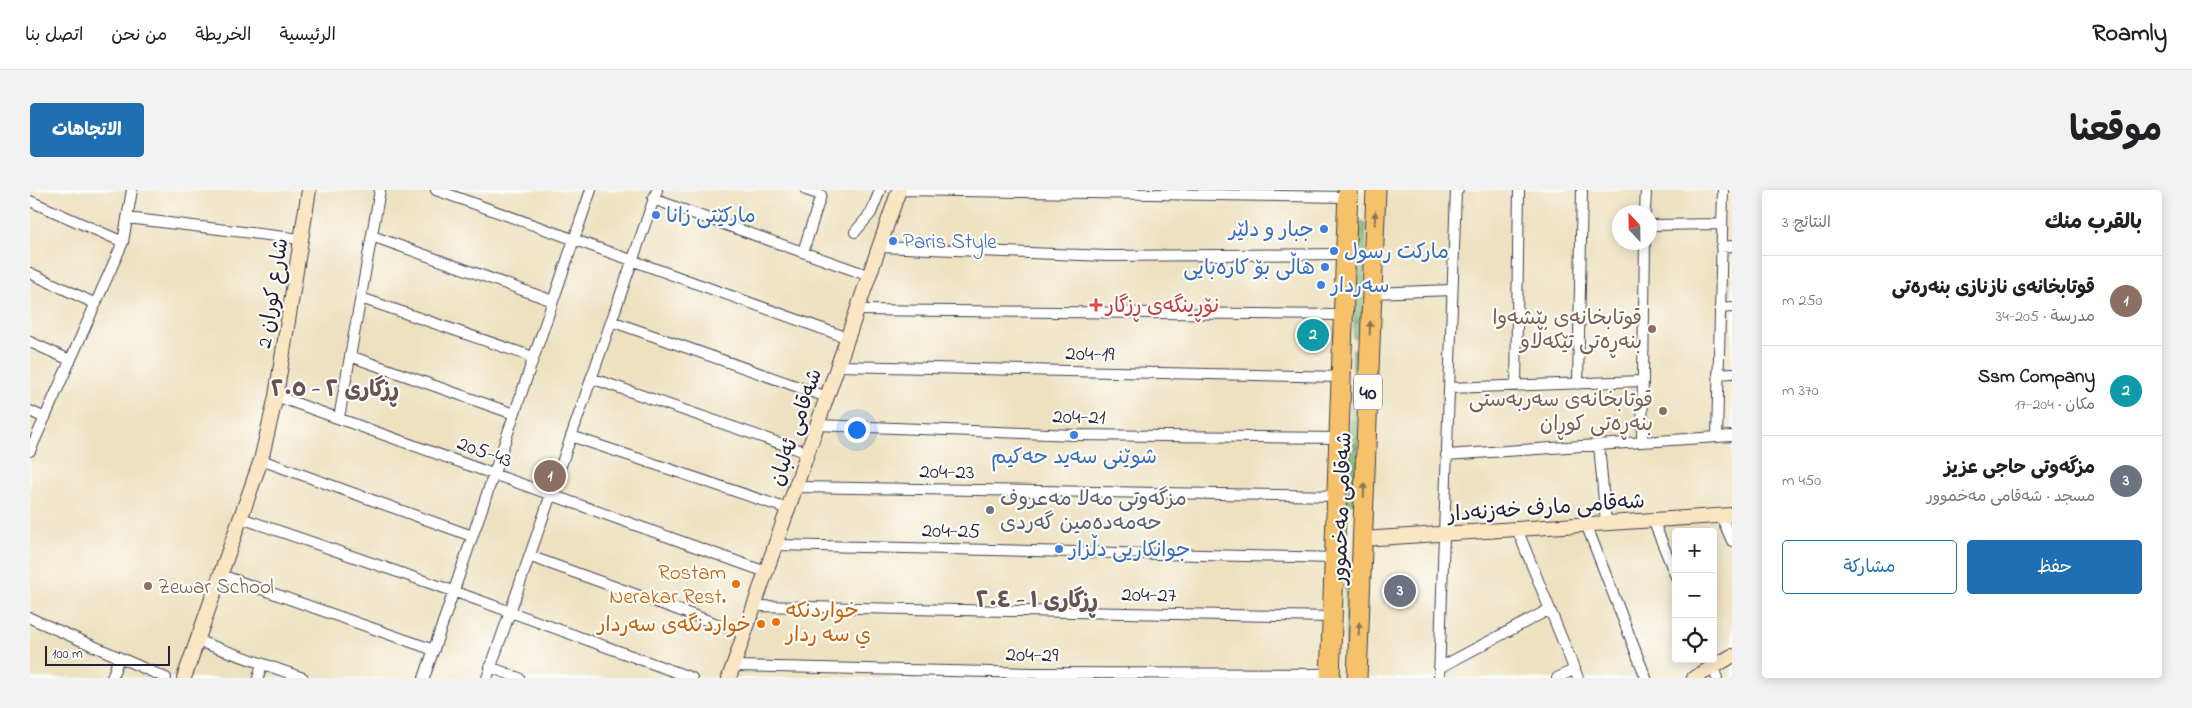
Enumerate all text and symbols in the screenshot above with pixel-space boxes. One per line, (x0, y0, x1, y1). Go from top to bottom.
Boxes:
text: Roamly (2092, 17, 2167, 52)
text: اتصل بنا (25, 23, 83, 49)
text: من نحن (111, 23, 167, 49)
text: الخريطة (195, 23, 251, 49)
text: الرئيسية (279, 23, 336, 49)
button: الاتجاهات (30, 103, 144, 157)
text: موقعنا (2069, 106, 2162, 157)
place label: مارکێتی زانا (666, 202, 756, 232)
north arrow (1612, 205, 1657, 250)
text: بالقرب منك (2045, 208, 2142, 238)
marker: مارکێتی زانا (650, 209, 662, 221)
one-way arrow (1371, 209, 1379, 225)
text: النتائج: 3 (1782, 211, 1831, 235)
place label: جبار و دلێر (1227, 216, 1314, 246)
marker: جبار و دلێر (1318, 223, 1330, 235)
place label: Paris Style (903, 228, 997, 260)
marker: Paris Style (887, 235, 899, 247)
street label: شارع كوران 2 (250, 236, 298, 351)
place label: مارکت رسول (1344, 238, 1449, 268)
marker: مارکت رسول (1328, 245, 1340, 257)
place label: هاڵی بۆ کارەبایی (1183, 252, 1315, 284)
marker: هاڵی بۆ کارەبایی (1319, 261, 1331, 273)
place label: سەردار (1329, 272, 1389, 302)
text: قوتابخانەی نازنازی بنەرەتی (1892, 275, 2095, 302)
marker: سەردار (1315, 279, 1327, 291)
text: 250 m (1782, 289, 1822, 313)
text: 1 (2123, 289, 2129, 313)
place label: نۆڕینگەی ڕزگار (1104, 292, 1219, 322)
marker: نۆڕینگەی ڕزگار (1090, 299, 1102, 311)
place label: قوتابخانەی پێشەوا بنەڕەتی تێکەڵاو (1492, 304, 1642, 358)
text: مدرسة · 205-34 (1996, 305, 2095, 329)
pin: 2 (1297, 316, 1329, 354)
one-way arrow (1367, 320, 1375, 336)
marker: قوتابخانەی پێشەوا بنەڕەتی تێکەڵاو (1646, 323, 1658, 335)
street label: 204-19 (1065, 340, 1115, 370)
text: Ssm Company (1978, 364, 2095, 391)
street label: شەقامی ئەلبان (763, 365, 831, 490)
road number: 40 (1354, 374, 1382, 410)
district label: ڕزگاری ٢ - ٢٠٥ (271, 375, 399, 407)
text: 370 m (1782, 379, 1819, 403)
text: 2 (2122, 379, 2130, 403)
place label: قوتابخانەی سەربەستی بنەڕەتی کوڕان (1469, 386, 1653, 440)
text: مكان · 204-17 (2015, 393, 2095, 417)
street label: 204-21 (1052, 403, 1106, 433)
marker: قوتابخانەی سەربەستی بنەڕەتی کوڕان (1657, 405, 1669, 417)
your location (844, 417, 870, 443)
street label: 205-43 (453, 429, 516, 477)
marker: شوێنی سەید حەکیم (1068, 429, 1080, 441)
street label: شەقامی مەخموور (1325, 432, 1361, 587)
place label: شوێنی سەید حەکیم (991, 443, 1157, 473)
text: مزگەوتی حاجی عزیز (1944, 455, 2095, 482)
pin: 1 (534, 457, 566, 495)
street label: 204-23 (919, 458, 975, 488)
text: 450 m (1782, 469, 1821, 493)
text: 3 (2123, 469, 2129, 493)
one-way arrow (1360, 482, 1368, 498)
place label: مزگەوتی مەلا مەعروف حەمەدەمین گەردی (1000, 485, 1187, 539)
text: مسجد · شەقامی مەخموور (1927, 485, 2095, 509)
street label: شەقامی مارف خەزنەدار (1445, 487, 1646, 531)
marker: مزگەوتی مەلا مەعروف حەمەدەمین گەردی (984, 504, 996, 516)
street label: 204-25 (921, 516, 980, 548)
map controls (1672, 528, 1717, 663)
button: + (1672, 528, 1717, 573)
place label: جوانکاریی دڵزار (1067, 534, 1190, 566)
button: مشاركة (1782, 540, 1957, 594)
button: حفظ (1967, 540, 2142, 594)
marker: جوانکاریی دڵزار (1053, 543, 1065, 555)
place label: Rostam Nerakar Rest. (609, 559, 726, 613)
pin: 3 (1384, 572, 1416, 610)
place label: Zewar School (158, 573, 274, 603)
button: − (1672, 573, 1717, 618)
marker: Rostam Nerakar Rest. (730, 578, 742, 590)
marker: Zewar School (142, 580, 154, 592)
street label: 204-27 (1121, 581, 1177, 611)
district label: ڕزگاری ١ - ٢٠٤ (976, 586, 1098, 618)
place label: خواردنكه ي سه ردار (784, 597, 871, 651)
place label: خواردنگەی سەردار (596, 611, 751, 641)
marker: خواردنكه ي سه ردار (770, 616, 782, 628)
marker: خواردنگەی سەردار (755, 618, 767, 630)
button: locate (1672, 618, 1717, 663)
one-way arrow (1355, 621, 1363, 637)
street label: 204-29 (1005, 641, 1059, 671)
scale bar (45, 643, 170, 666)
text: 100 m (52, 644, 83, 665)

